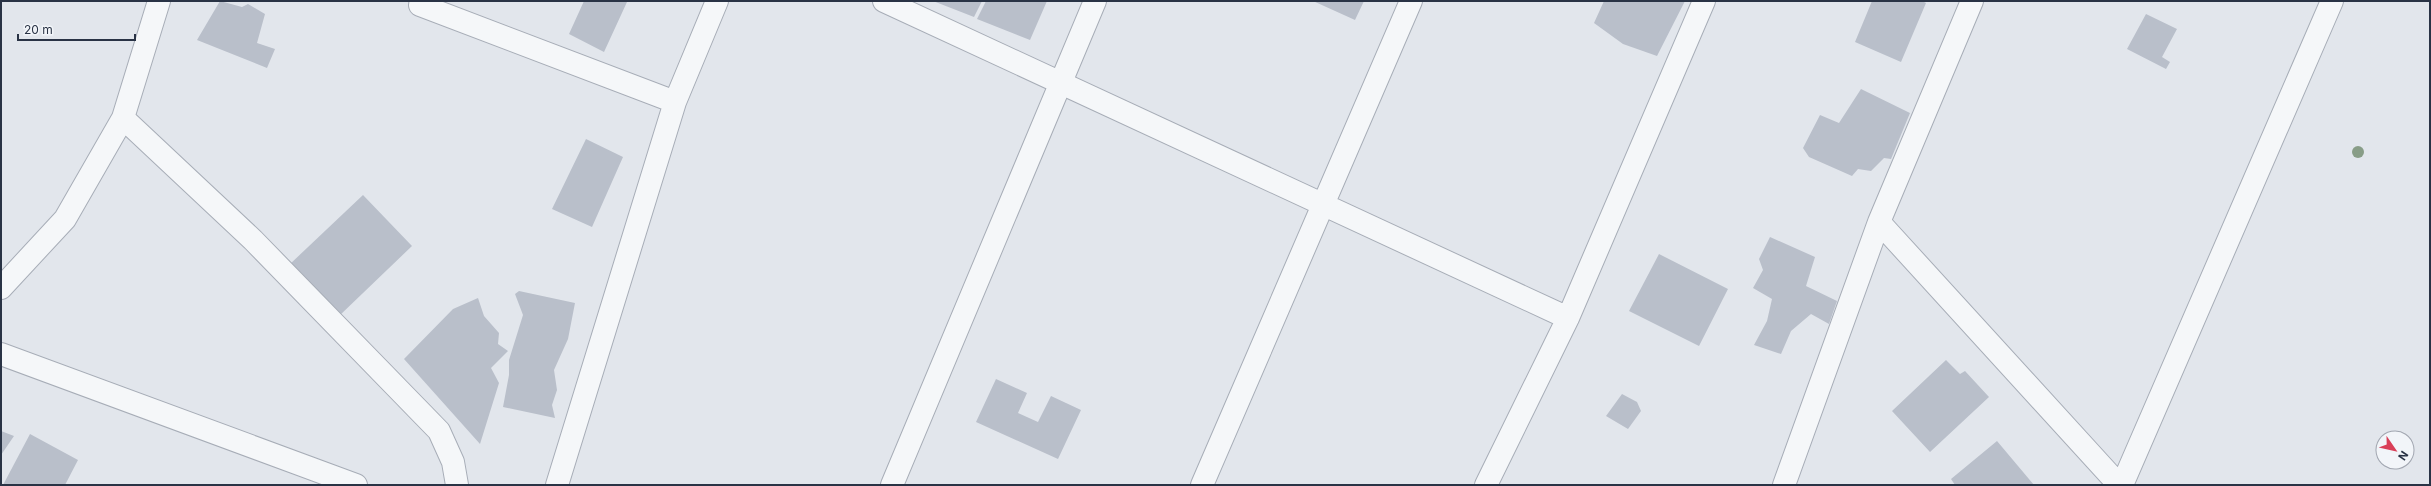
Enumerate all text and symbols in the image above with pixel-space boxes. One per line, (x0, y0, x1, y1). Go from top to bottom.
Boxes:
scale bar (18, 16, 135, 42)
text: 20 m (24, 22, 53, 37)
north arrow (2375, 430, 2415, 470)
text: N (2395, 448, 2411, 463)

